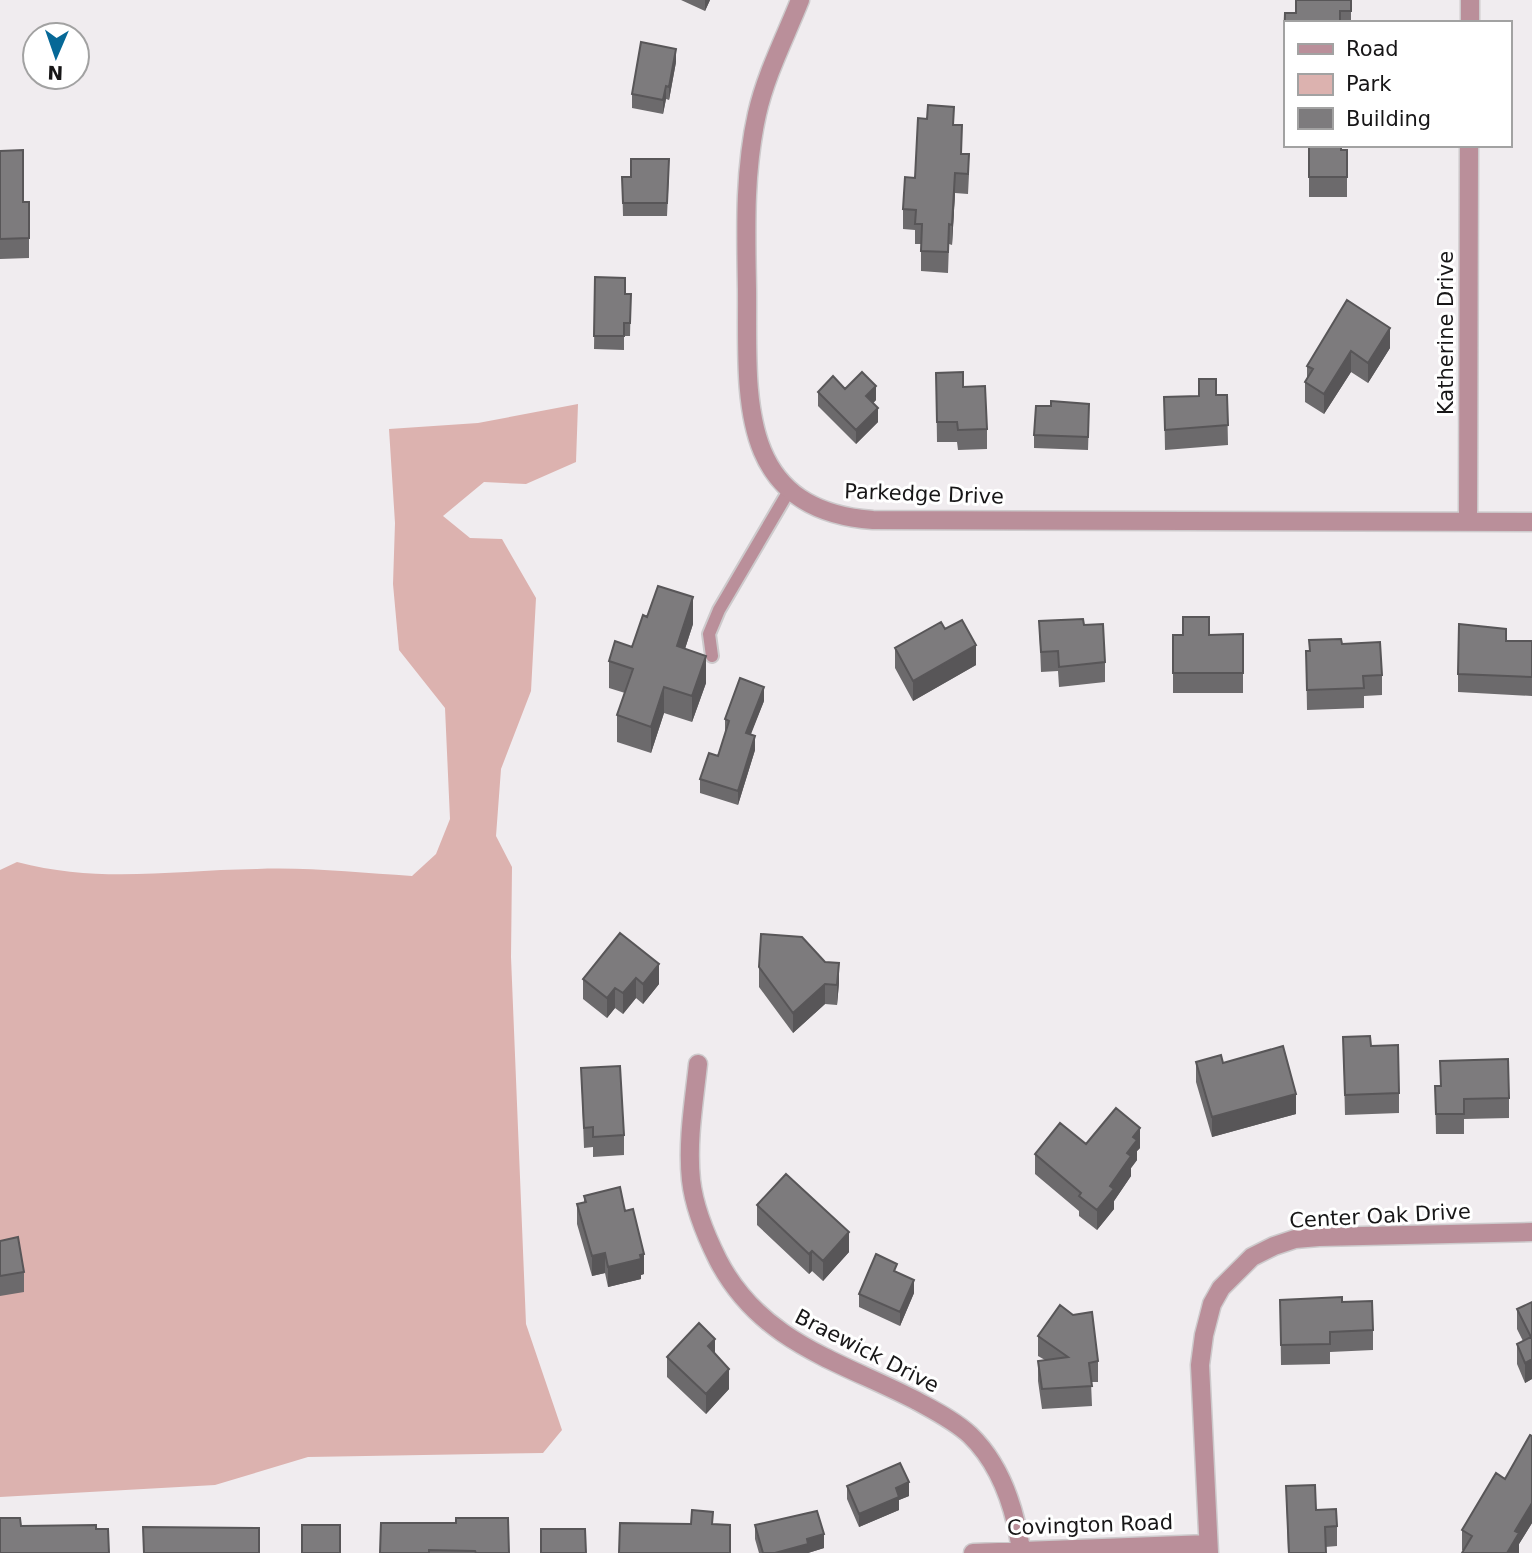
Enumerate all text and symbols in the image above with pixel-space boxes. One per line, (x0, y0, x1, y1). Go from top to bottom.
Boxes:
north arrow (21, 21, 91, 91)
legend (1284, 21, 1511, 147)
text: Road (1346, 37, 1399, 61)
text: N (47, 62, 64, 84)
text: Park (1346, 72, 1392, 96)
text: Building (1346, 107, 1431, 131)
street label: Katherine Drive (1434, 251, 1458, 415)
street label: Parkedge Drive (844, 479, 1004, 509)
street label: Center Oak Drive (1289, 1199, 1471, 1233)
street label: Braewick Drive (791, 1304, 943, 1398)
street label: Covington Road (1007, 1510, 1173, 1540)

